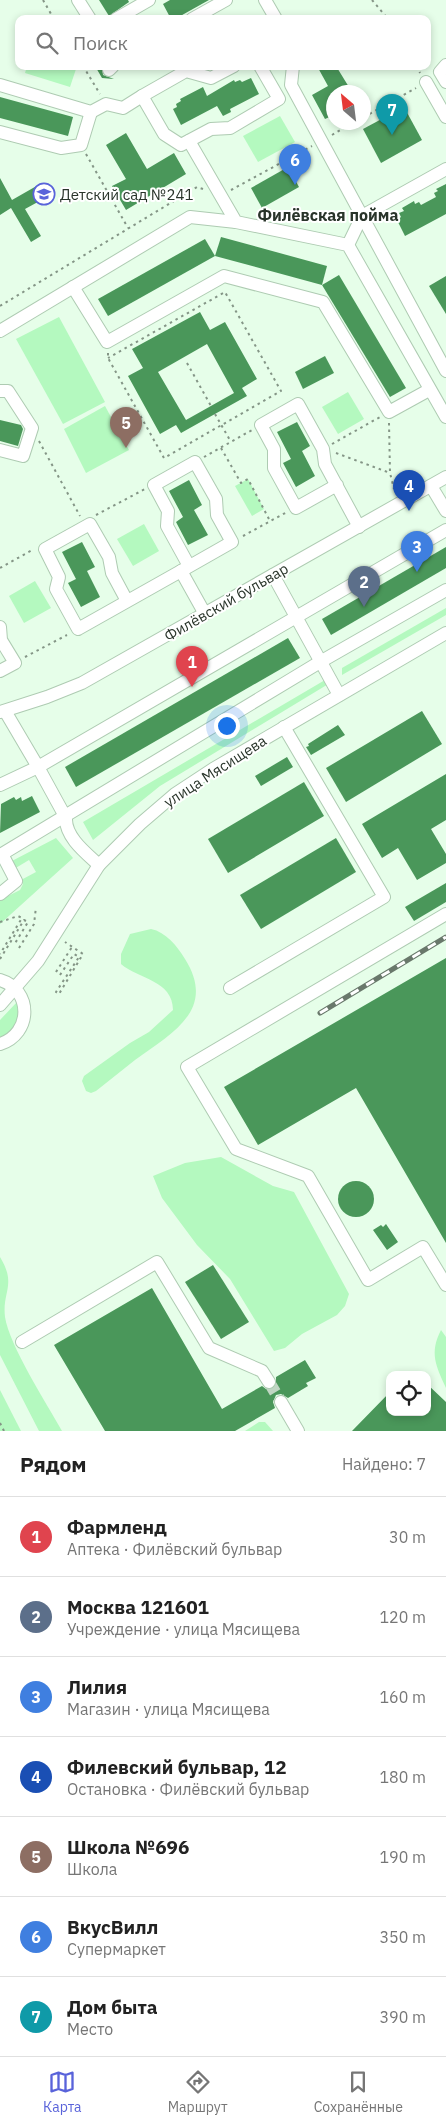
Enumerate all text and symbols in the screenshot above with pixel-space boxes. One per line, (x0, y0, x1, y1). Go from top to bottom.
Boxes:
search box (15, 15, 431, 70)
icon: search (33, 29, 61, 57)
text: Поиск (73, 31, 128, 55)
north arrow (326, 85, 371, 130)
pin: 7 (376, 94, 408, 135)
pin: 6 (279, 144, 311, 185)
school or university icon: Детский сад №241 (32, 182, 56, 206)
place label: Детский сад №241 (60, 185, 194, 204)
district label: Филёвская пойма (257, 205, 399, 225)
pin: 5 (110, 407, 142, 448)
pin: 4 (393, 470, 425, 511)
pin: 3 (401, 531, 433, 572)
street label: Филёвский бульвар (160, 559, 292, 645)
pin: 2 (348, 566, 380, 607)
pin: 1 (176, 646, 208, 687)
your location (214, 713, 240, 739)
street label: улица Мясищева (160, 731, 270, 811)
map controls (386, 1371, 431, 1416)
button: locate (386, 1371, 431, 1416)
text: Рядом (20, 1450, 87, 1478)
text: Найдено: 7 (342, 1454, 426, 1474)
text: Фармленд (67, 1515, 167, 1539)
text: 1 (31, 1527, 41, 1547)
text: 30 m (389, 1527, 426, 1547)
text: Аптека · Филёвский бульвар (67, 1539, 282, 1559)
text: Москва 121601 (67, 1595, 209, 1619)
text: 2 (31, 1607, 41, 1627)
text: 120 m (379, 1607, 426, 1627)
text: Учреждение · улица Мясищева (67, 1619, 300, 1639)
text: Лилия (67, 1675, 127, 1699)
text: 3 (31, 1687, 41, 1707)
text: 160 m (379, 1687, 426, 1707)
text: Магазин · улица Мясищева (67, 1699, 270, 1719)
text: Филевский бульвар, 12 (67, 1755, 287, 1779)
text: 4 (31, 1767, 41, 1787)
text: 180 m (379, 1767, 426, 1787)
text: Остановка · Филёвский бульвар (67, 1779, 309, 1799)
text: Школа №696 (67, 1835, 189, 1859)
text: 5 (31, 1847, 41, 1867)
text: 190 m (379, 1847, 426, 1867)
text: Школа (67, 1859, 117, 1879)
text: ВкусВилл (67, 1915, 158, 1939)
text: 6 (31, 1927, 41, 1947)
text: 350 m (379, 1927, 426, 1947)
text: Супермаркет (67, 1939, 166, 1959)
text: Дом быта (67, 1995, 158, 2019)
text: 7 (31, 2007, 41, 2027)
text: 390 m (379, 2007, 426, 2027)
text: Место (67, 2019, 113, 2039)
tab: Карта (43, 2068, 82, 2116)
tab: Маршрут (168, 2068, 228, 2116)
tab: Сохранённые (314, 2068, 403, 2116)

